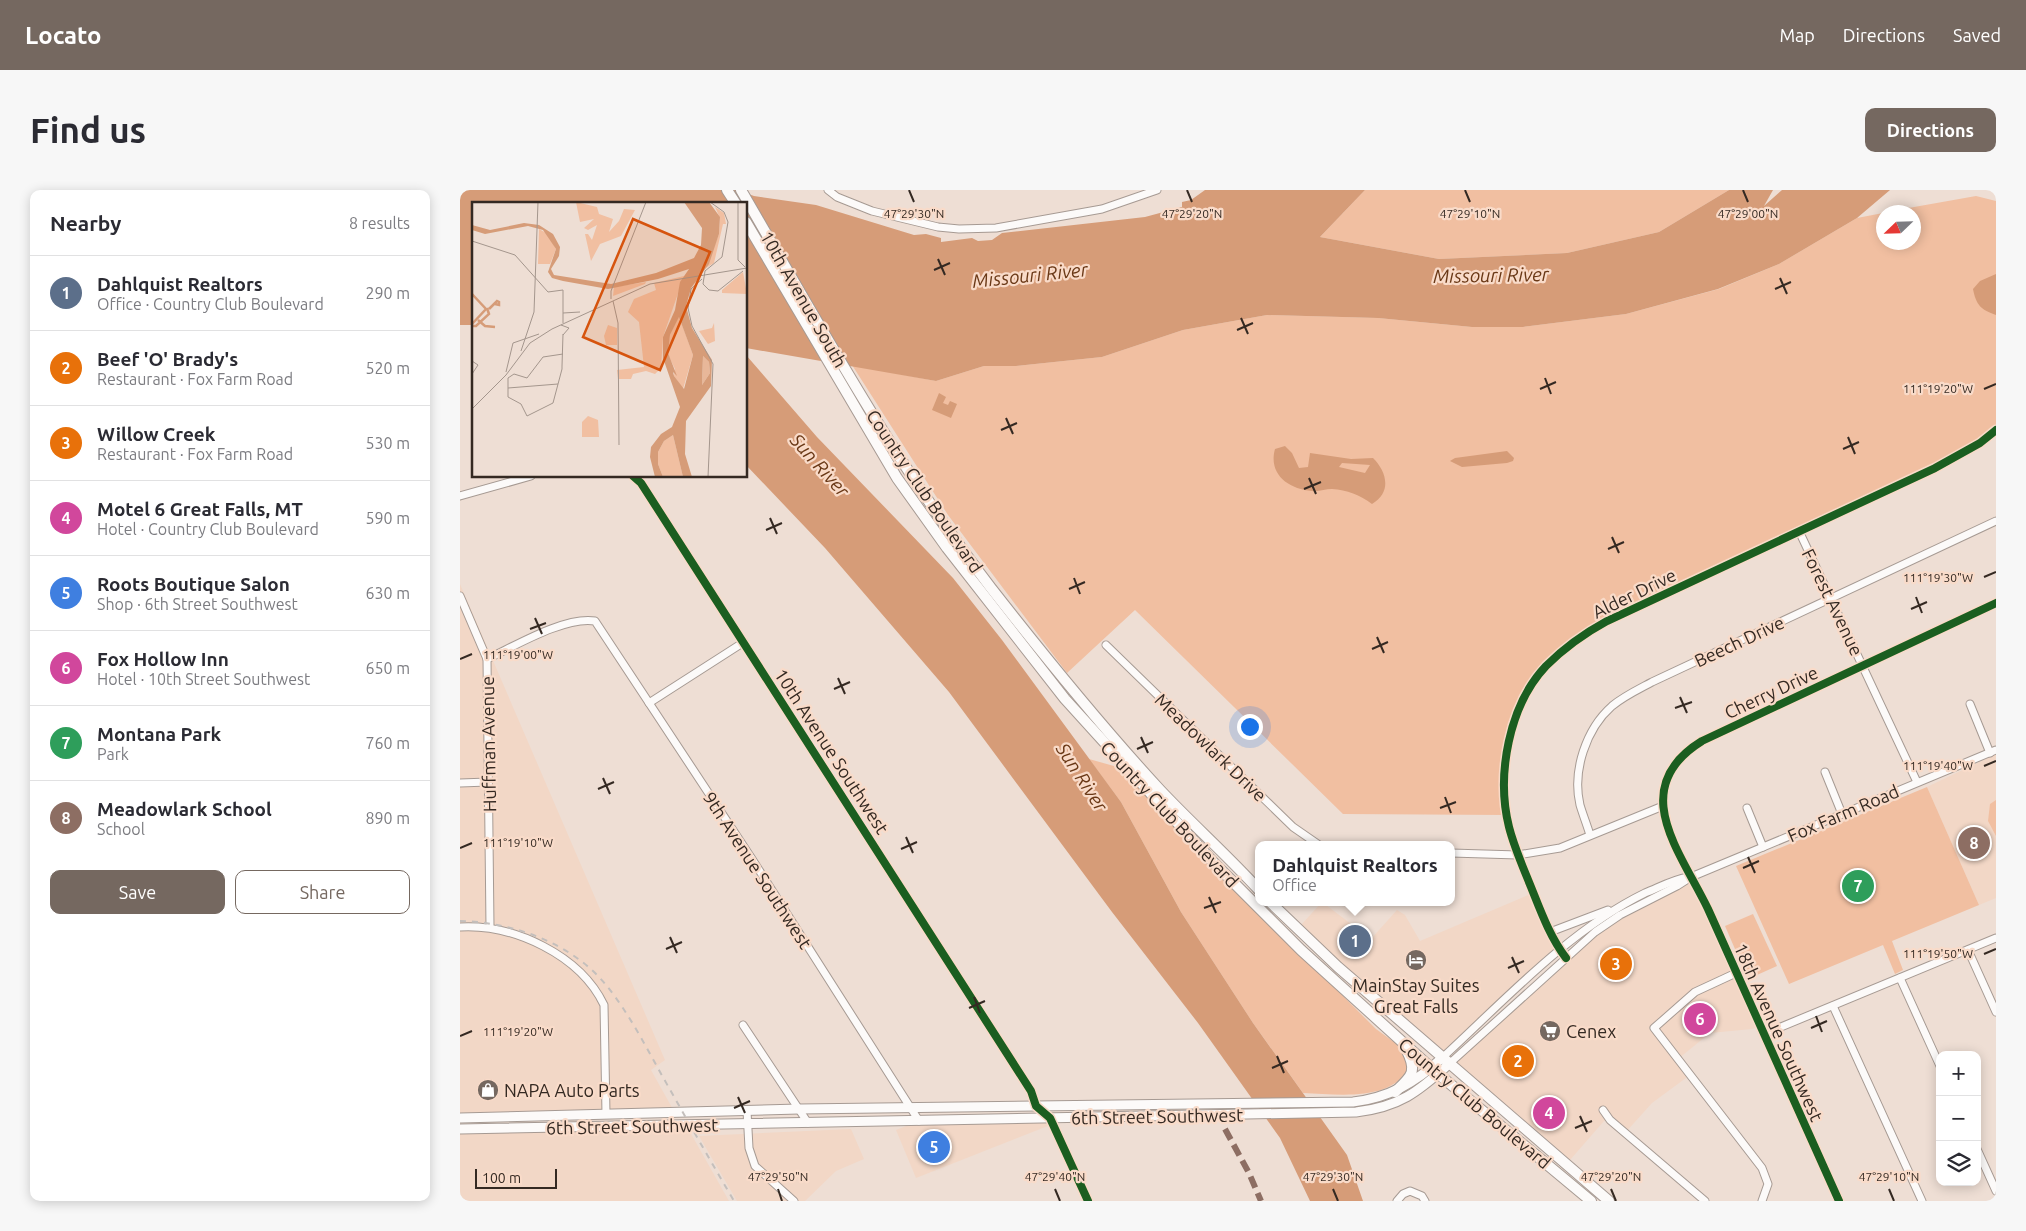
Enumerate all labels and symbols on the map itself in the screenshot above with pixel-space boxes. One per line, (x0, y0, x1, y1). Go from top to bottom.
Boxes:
inset map (472, 202, 748, 478)
north arrow (1876, 205, 1921, 250)
text: 47°29'30"N (884, 207, 944, 220)
text: 47°29'20"N (1162, 207, 1222, 220)
text: 47°29'10"N (1440, 207, 1500, 220)
text: 47°29'00"N (1718, 207, 1778, 220)
street label: 10th Avenue South (757, 227, 851, 371)
water label: Missouri River (971, 258, 1090, 292)
water label: Missouri River (1433, 263, 1550, 287)
text: 111°19'20"W (1903, 382, 1973, 395)
street label: Country Club Boulevard (863, 406, 987, 576)
water label: Sun River (785, 428, 854, 502)
street label: Forest Avenue (1799, 545, 1867, 659)
street label: Alder Drive (1589, 564, 1679, 622)
text: 111°19'30"W (1903, 571, 1973, 584)
street label: Beech Drive (1691, 612, 1787, 670)
text: 111°19'00"W (483, 648, 553, 661)
street label: Cherry Drive (1721, 662, 1821, 722)
street label: 10th Avenue Southwest (771, 665, 893, 837)
street label: Huffman Avenue (477, 676, 499, 812)
street label: Meadowlark Drive (1151, 689, 1271, 805)
your location (1237, 714, 1263, 740)
street label: Country Club Boulevard (1097, 737, 1243, 891)
water label: Sun River (1051, 738, 1113, 816)
text: 111°19'40"W (1903, 759, 1973, 772)
street label: Fox Farm Road (1784, 781, 1902, 845)
street label: 9th Avenue Southwest (700, 788, 816, 952)
pin: 8 (1958, 824, 1990, 862)
text: 111°19'10"W (483, 836, 553, 849)
pin: 7 (1842, 867, 1874, 905)
pin: 1 (1339, 922, 1371, 960)
street label: 18th Avenue Southwest (1731, 940, 1827, 1124)
pin: 3 (1600, 945, 1632, 983)
text: 111°19'50"W (1903, 947, 1973, 960)
hotel icon: MainStay Suites Great Falls (1404, 948, 1428, 972)
place label: MainStay Suites Great Falls (1353, 975, 1480, 1016)
pin: 6 (1684, 1000, 1716, 1038)
supermarket icon: Cenex (1538, 1019, 1562, 1043)
place label: Cenex (1566, 1021, 1616, 1041)
text: 111°19'20"W (483, 1025, 553, 1038)
street label: Country Club Boulevard (1395, 1034, 1555, 1172)
pin: 2 (1502, 1042, 1534, 1080)
shop icon: NAPA Auto Parts (476, 1078, 500, 1102)
place label: NAPA Auto Parts (504, 1080, 640, 1100)
pin: 4 (1533, 1094, 1565, 1132)
street label: 6th Street Southwest (1071, 1104, 1243, 1128)
street label: 6th Street Southwest (546, 1114, 718, 1138)
pin: 5 (918, 1128, 950, 1166)
scale bar (475, 1166, 558, 1189)
text: 47°29'50"N (748, 1170, 808, 1183)
text: 47°29'40"N (1025, 1170, 1085, 1183)
text: 47°29'30"N (1303, 1170, 1363, 1183)
text: 47°29'20"N (1581, 1170, 1641, 1183)
text: 47°29'10"N (1859, 1170, 1919, 1183)

